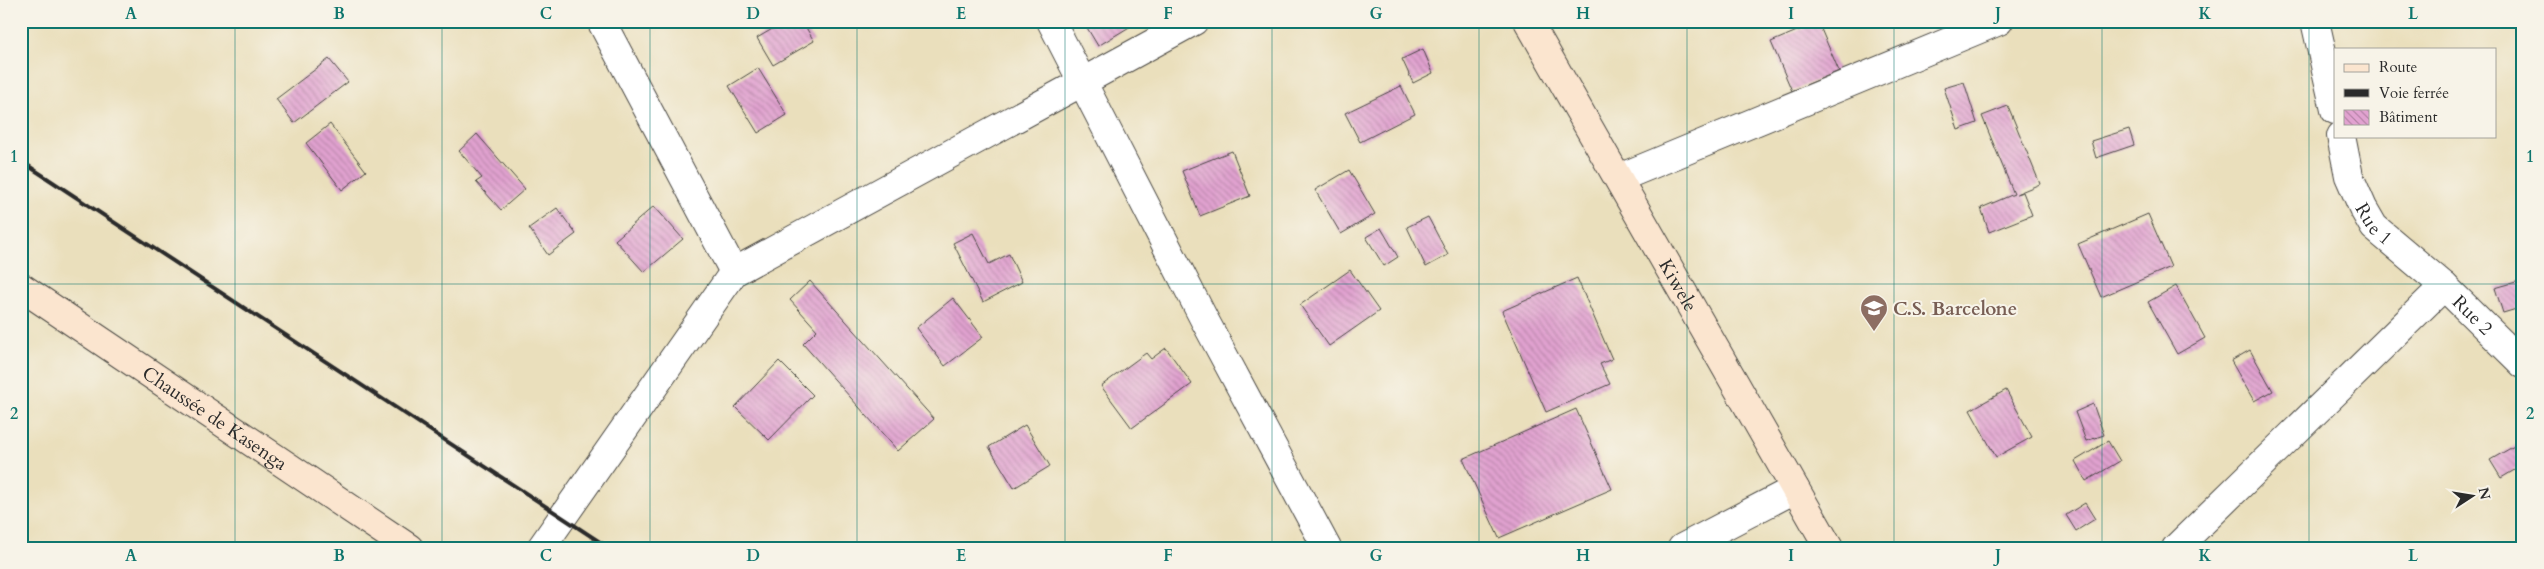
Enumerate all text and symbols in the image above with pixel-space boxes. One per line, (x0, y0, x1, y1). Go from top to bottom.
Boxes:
text: A (125, 3, 137, 25)
text: B (333, 3, 345, 25)
text: C (540, 3, 552, 25)
text: D (746, 3, 760, 25)
text: E (956, 3, 966, 25)
text: F (1163, 3, 1173, 25)
text: G (1369, 3, 1383, 25)
text: H (1576, 3, 1590, 25)
text: I (1788, 3, 1794, 25)
text: J (1993, 3, 2001, 25)
text: K (2199, 3, 2212, 25)
text: L (2408, 3, 2419, 25)
legend (2334, 48, 2496, 138)
text: Route (2379, 57, 2417, 77)
text: Voie ferrée (2379, 83, 2449, 103)
text: Bâtiment (2379, 107, 2438, 127)
text: 1 (10, 146, 18, 168)
text: 1 (2526, 146, 2534, 168)
street label: Rue 1 (2349, 198, 2398, 251)
street label: Kiwele (1653, 254, 1703, 317)
street label: Rue 2 (2446, 290, 2498, 341)
school or university icon: C.S. Barcelone (1859, 293, 1889, 332)
place label: C.S. Barcelone (1893, 296, 2017, 322)
street label: Chaussée de Kasenga (137, 360, 292, 477)
text: 2 (10, 403, 18, 425)
text: 2 (2526, 403, 2534, 425)
north arrow (2446, 472, 2496, 522)
text: N (2474, 485, 2495, 501)
text: A (125, 545, 137, 567)
text: B (333, 545, 345, 567)
text: C (540, 545, 552, 567)
text: D (746, 545, 760, 567)
text: E (956, 545, 966, 567)
text: F (1163, 545, 1173, 567)
text: G (1369, 545, 1383, 567)
text: H (1576, 545, 1590, 567)
text: I (1788, 545, 1794, 567)
text: J (1993, 545, 2001, 567)
text: K (2199, 545, 2212, 567)
text: L (2408, 545, 2419, 567)

